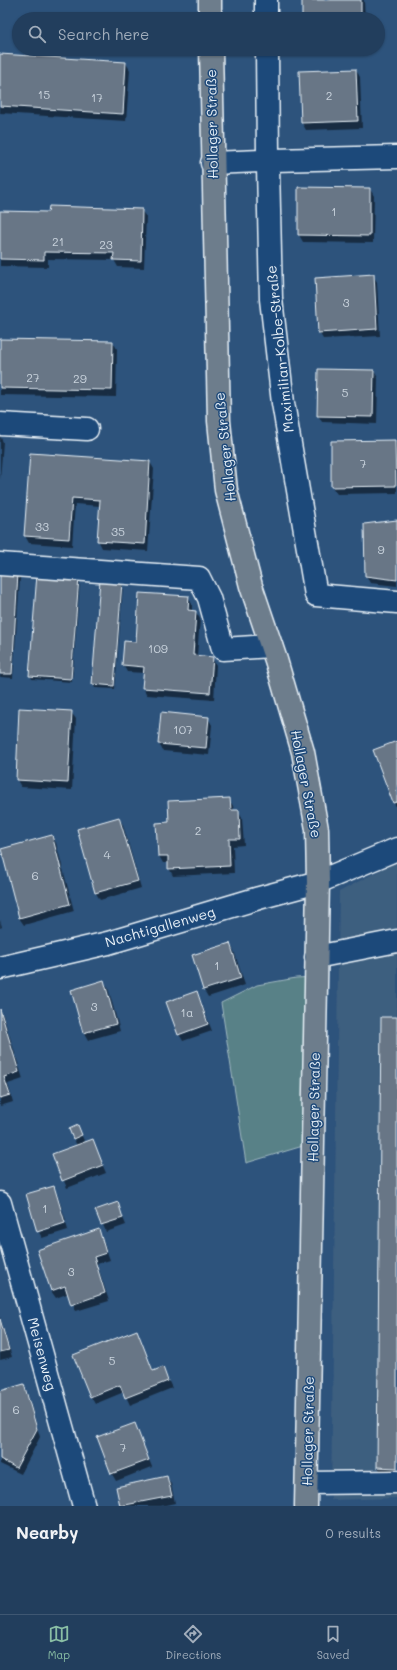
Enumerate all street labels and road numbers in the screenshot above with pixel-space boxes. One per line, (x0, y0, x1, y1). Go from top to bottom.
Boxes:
street label: Hollager Straße (201, 69, 222, 179)
street label: Maximilian-Kolbe-Straße (261, 264, 298, 434)
street label: Hollager Straße (209, 392, 240, 503)
street label: Hollager Straße (287, 728, 326, 840)
street label: Nachtigallenweg (103, 902, 217, 951)
street label: Hollager Straße (303, 1052, 324, 1162)
street label: Meisenweg (24, 1315, 61, 1393)
street label: Hollager Straße (297, 1376, 318, 1486)

